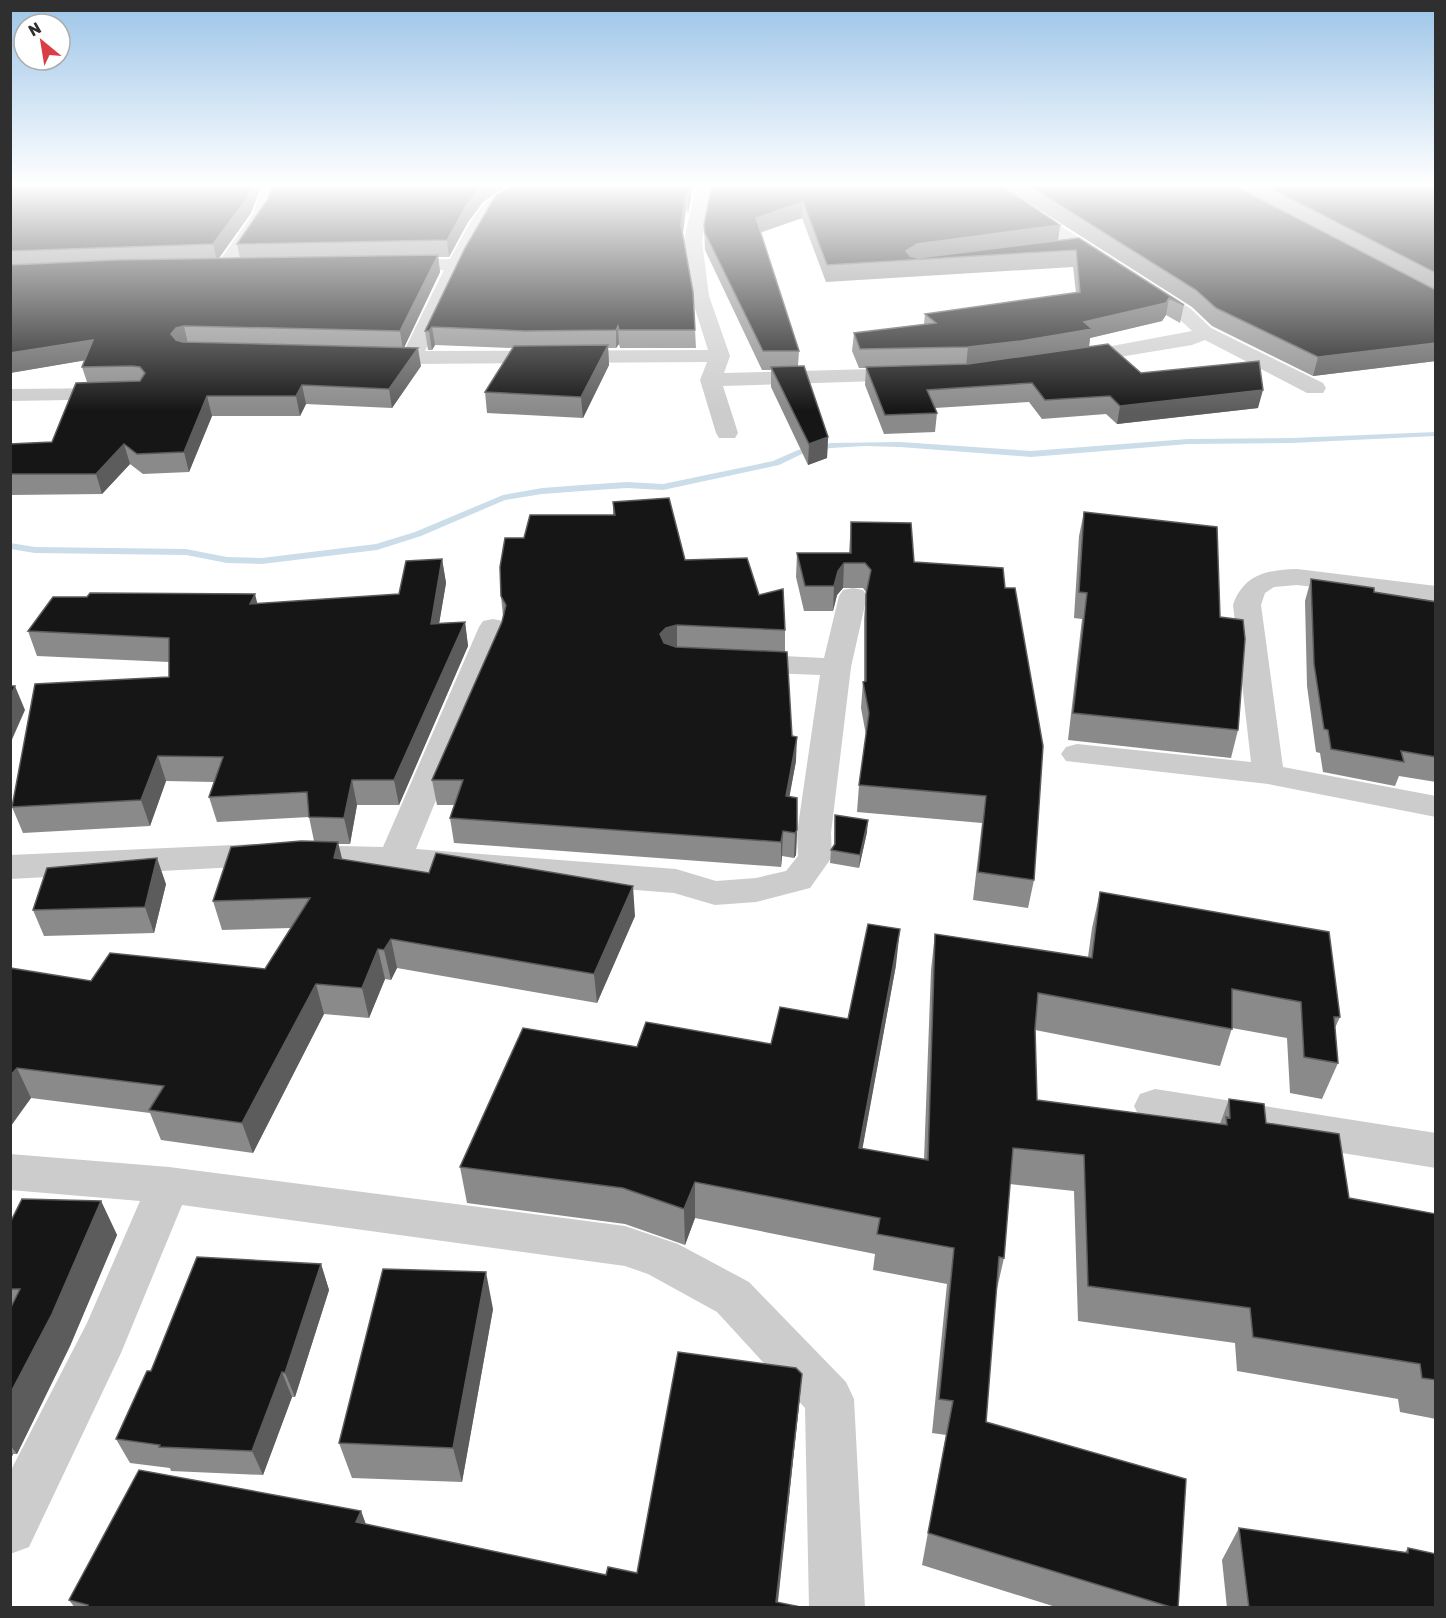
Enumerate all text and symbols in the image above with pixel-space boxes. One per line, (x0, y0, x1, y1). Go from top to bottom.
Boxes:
north arrow (12, 12, 72, 72)
text: N (25, 18, 44, 41)

